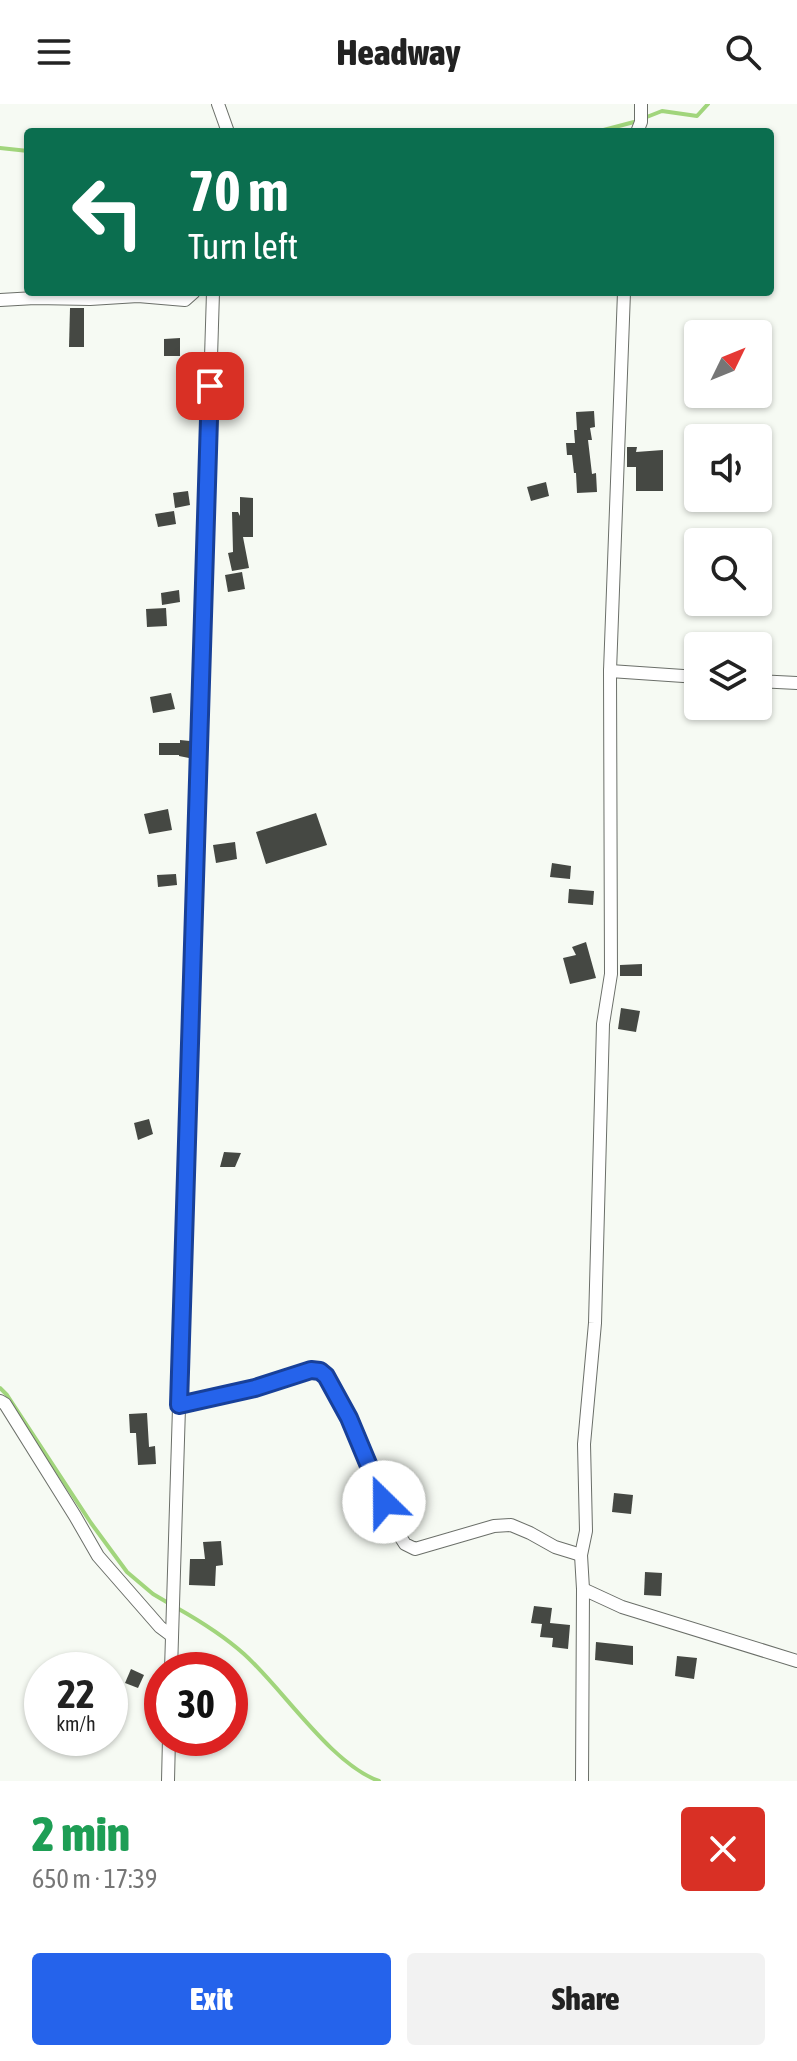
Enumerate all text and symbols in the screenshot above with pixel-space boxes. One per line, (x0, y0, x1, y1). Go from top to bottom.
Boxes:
icon: menu (32, 30, 76, 74)
icon: search (721, 30, 765, 74)
text: Headway (337, 31, 460, 73)
text: 70 m (188, 159, 289, 223)
icon: left (56, 160, 160, 264)
text: Turn left (188, 225, 298, 267)
north arrow (684, 320, 772, 408)
map controls (684, 320, 772, 720)
pin (176, 352, 244, 420)
icon: arrive (188, 364, 232, 408)
button: sound (684, 424, 772, 512)
button: search (684, 528, 772, 616)
button: layers (684, 632, 772, 720)
position arrow (342, 1460, 426, 1544)
speed limit sign: 30 (144, 1652, 248, 1756)
text: 22 (57, 1671, 95, 1716)
text: km/h (56, 1712, 96, 1735)
text: 2 min (32, 1806, 130, 1861)
button: close (681, 1807, 765, 1891)
text: 650 m · 17:39 (32, 1864, 157, 1894)
button: Exit (32, 1953, 391, 2045)
button: Share (407, 1953, 765, 2045)

